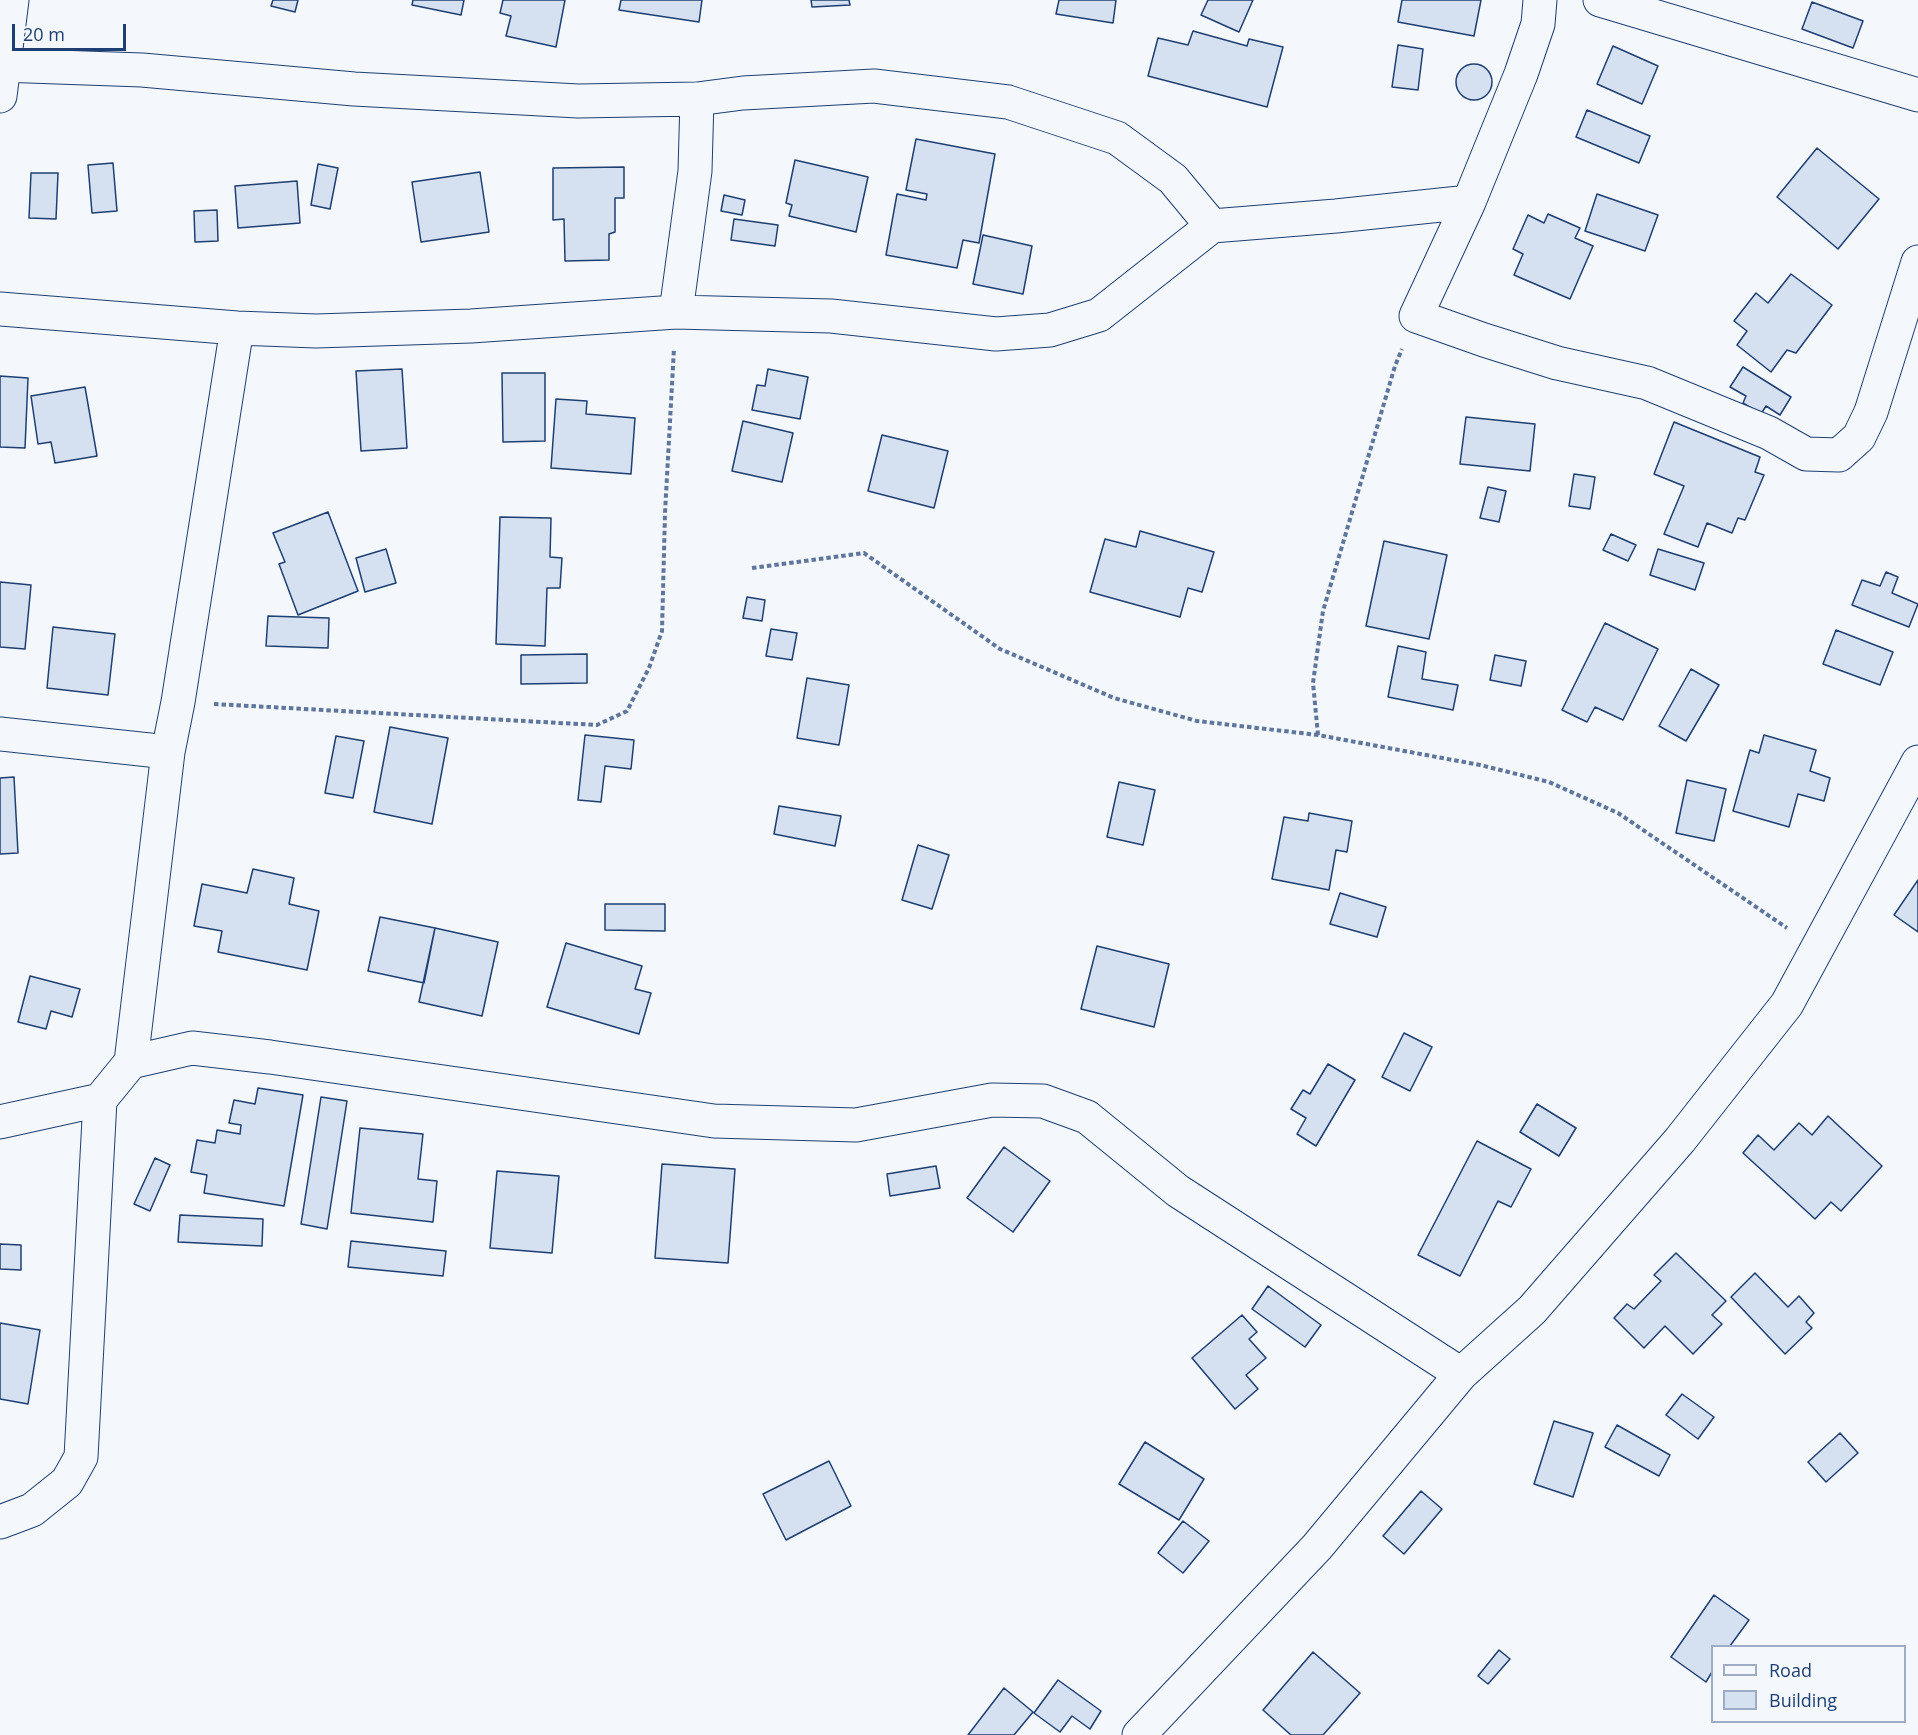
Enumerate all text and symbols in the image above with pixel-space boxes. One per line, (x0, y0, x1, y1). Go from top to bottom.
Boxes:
scale bar (15, 12, 129, 50)
text: 20 m (23, 22, 65, 46)
legend (1711, 1645, 1906, 1723)
text: Road (1769, 1658, 1812, 1682)
text: Building (1769, 1688, 1837, 1712)

